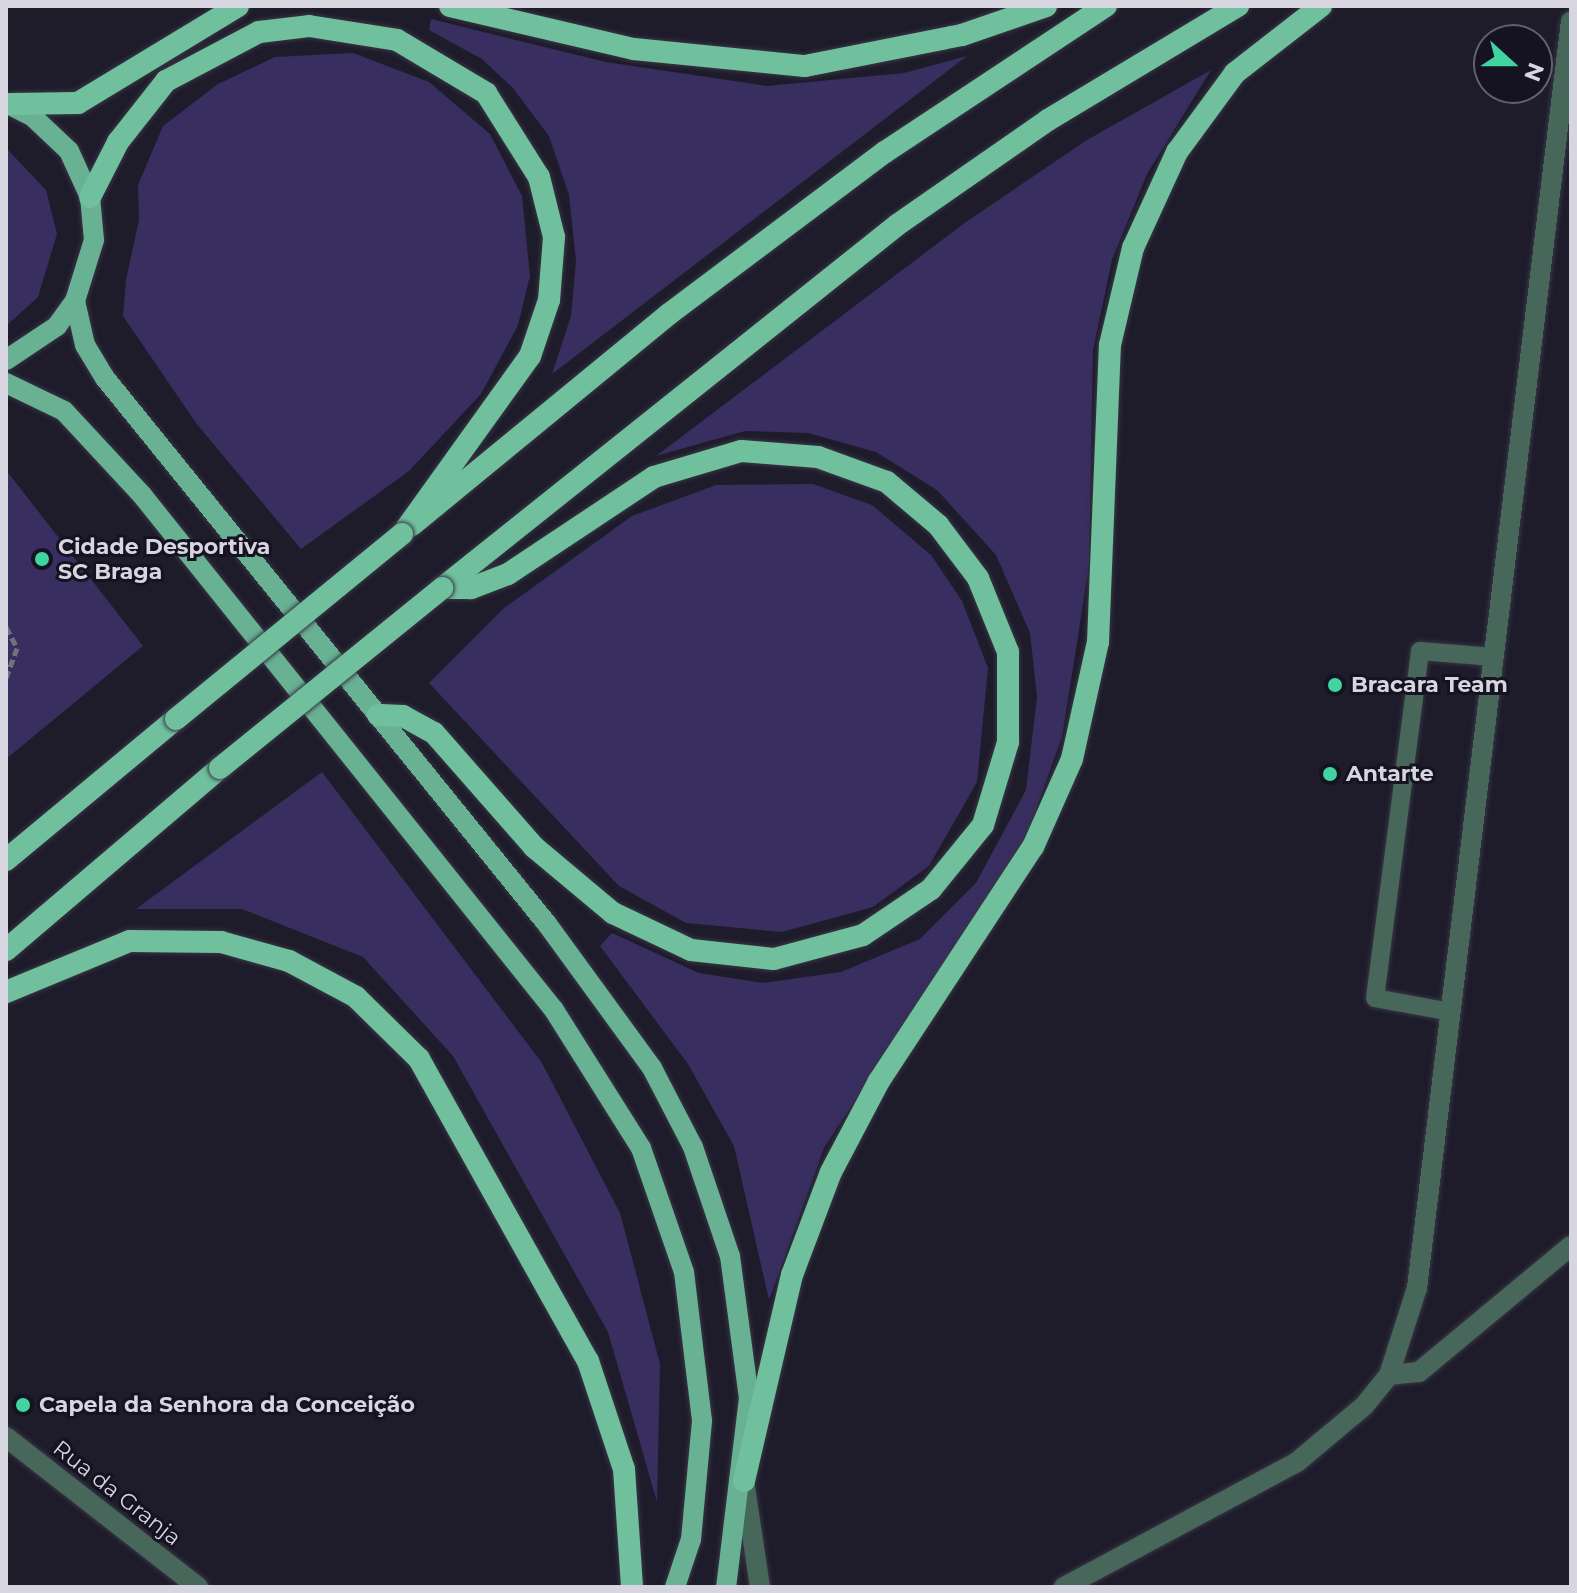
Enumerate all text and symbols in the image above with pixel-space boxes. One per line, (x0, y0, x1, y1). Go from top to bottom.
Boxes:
north arrow (1473, 24, 1553, 104)
text: N (1518, 59, 1550, 85)
place label: Cidade Desportiva SC Braga (58, 533, 270, 584)
marker: Cidade Desportiva SC Braga (33, 550, 51, 568)
place label: Bracara Team (1351, 672, 1508, 698)
marker: Bracara Team (1326, 676, 1344, 694)
place label: Antarte (1346, 761, 1434, 787)
marker: Antarte (1321, 765, 1339, 783)
place label: Capela da Senhora da Conceição (39, 1392, 415, 1418)
marker: Capela da Senhora da Conceição (14, 1396, 32, 1414)
street label: Rua da Granja (48, 1435, 186, 1551)

